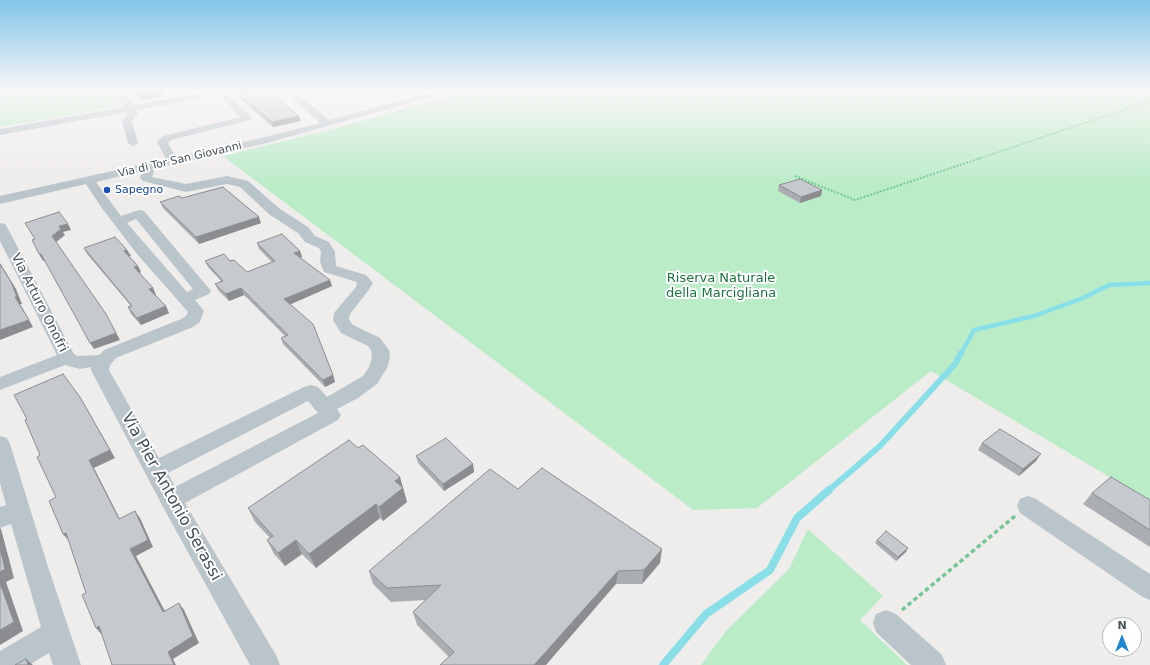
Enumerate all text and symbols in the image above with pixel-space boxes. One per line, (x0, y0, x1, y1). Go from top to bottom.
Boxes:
street label: Via di Tor San Giovanni (117, 139, 243, 181)
place label: Sapegno (115, 183, 163, 197)
marker: Sapegno (102, 185, 112, 195)
street label: Via Arturo Onofri (7, 251, 71, 355)
park label: Riserva Naturale della Marcigliana (666, 271, 776, 302)
street label: Via Pier Antonio Serassi (117, 410, 225, 584)
north arrow (1102, 617, 1142, 657)
text: N (1117, 619, 1127, 632)

